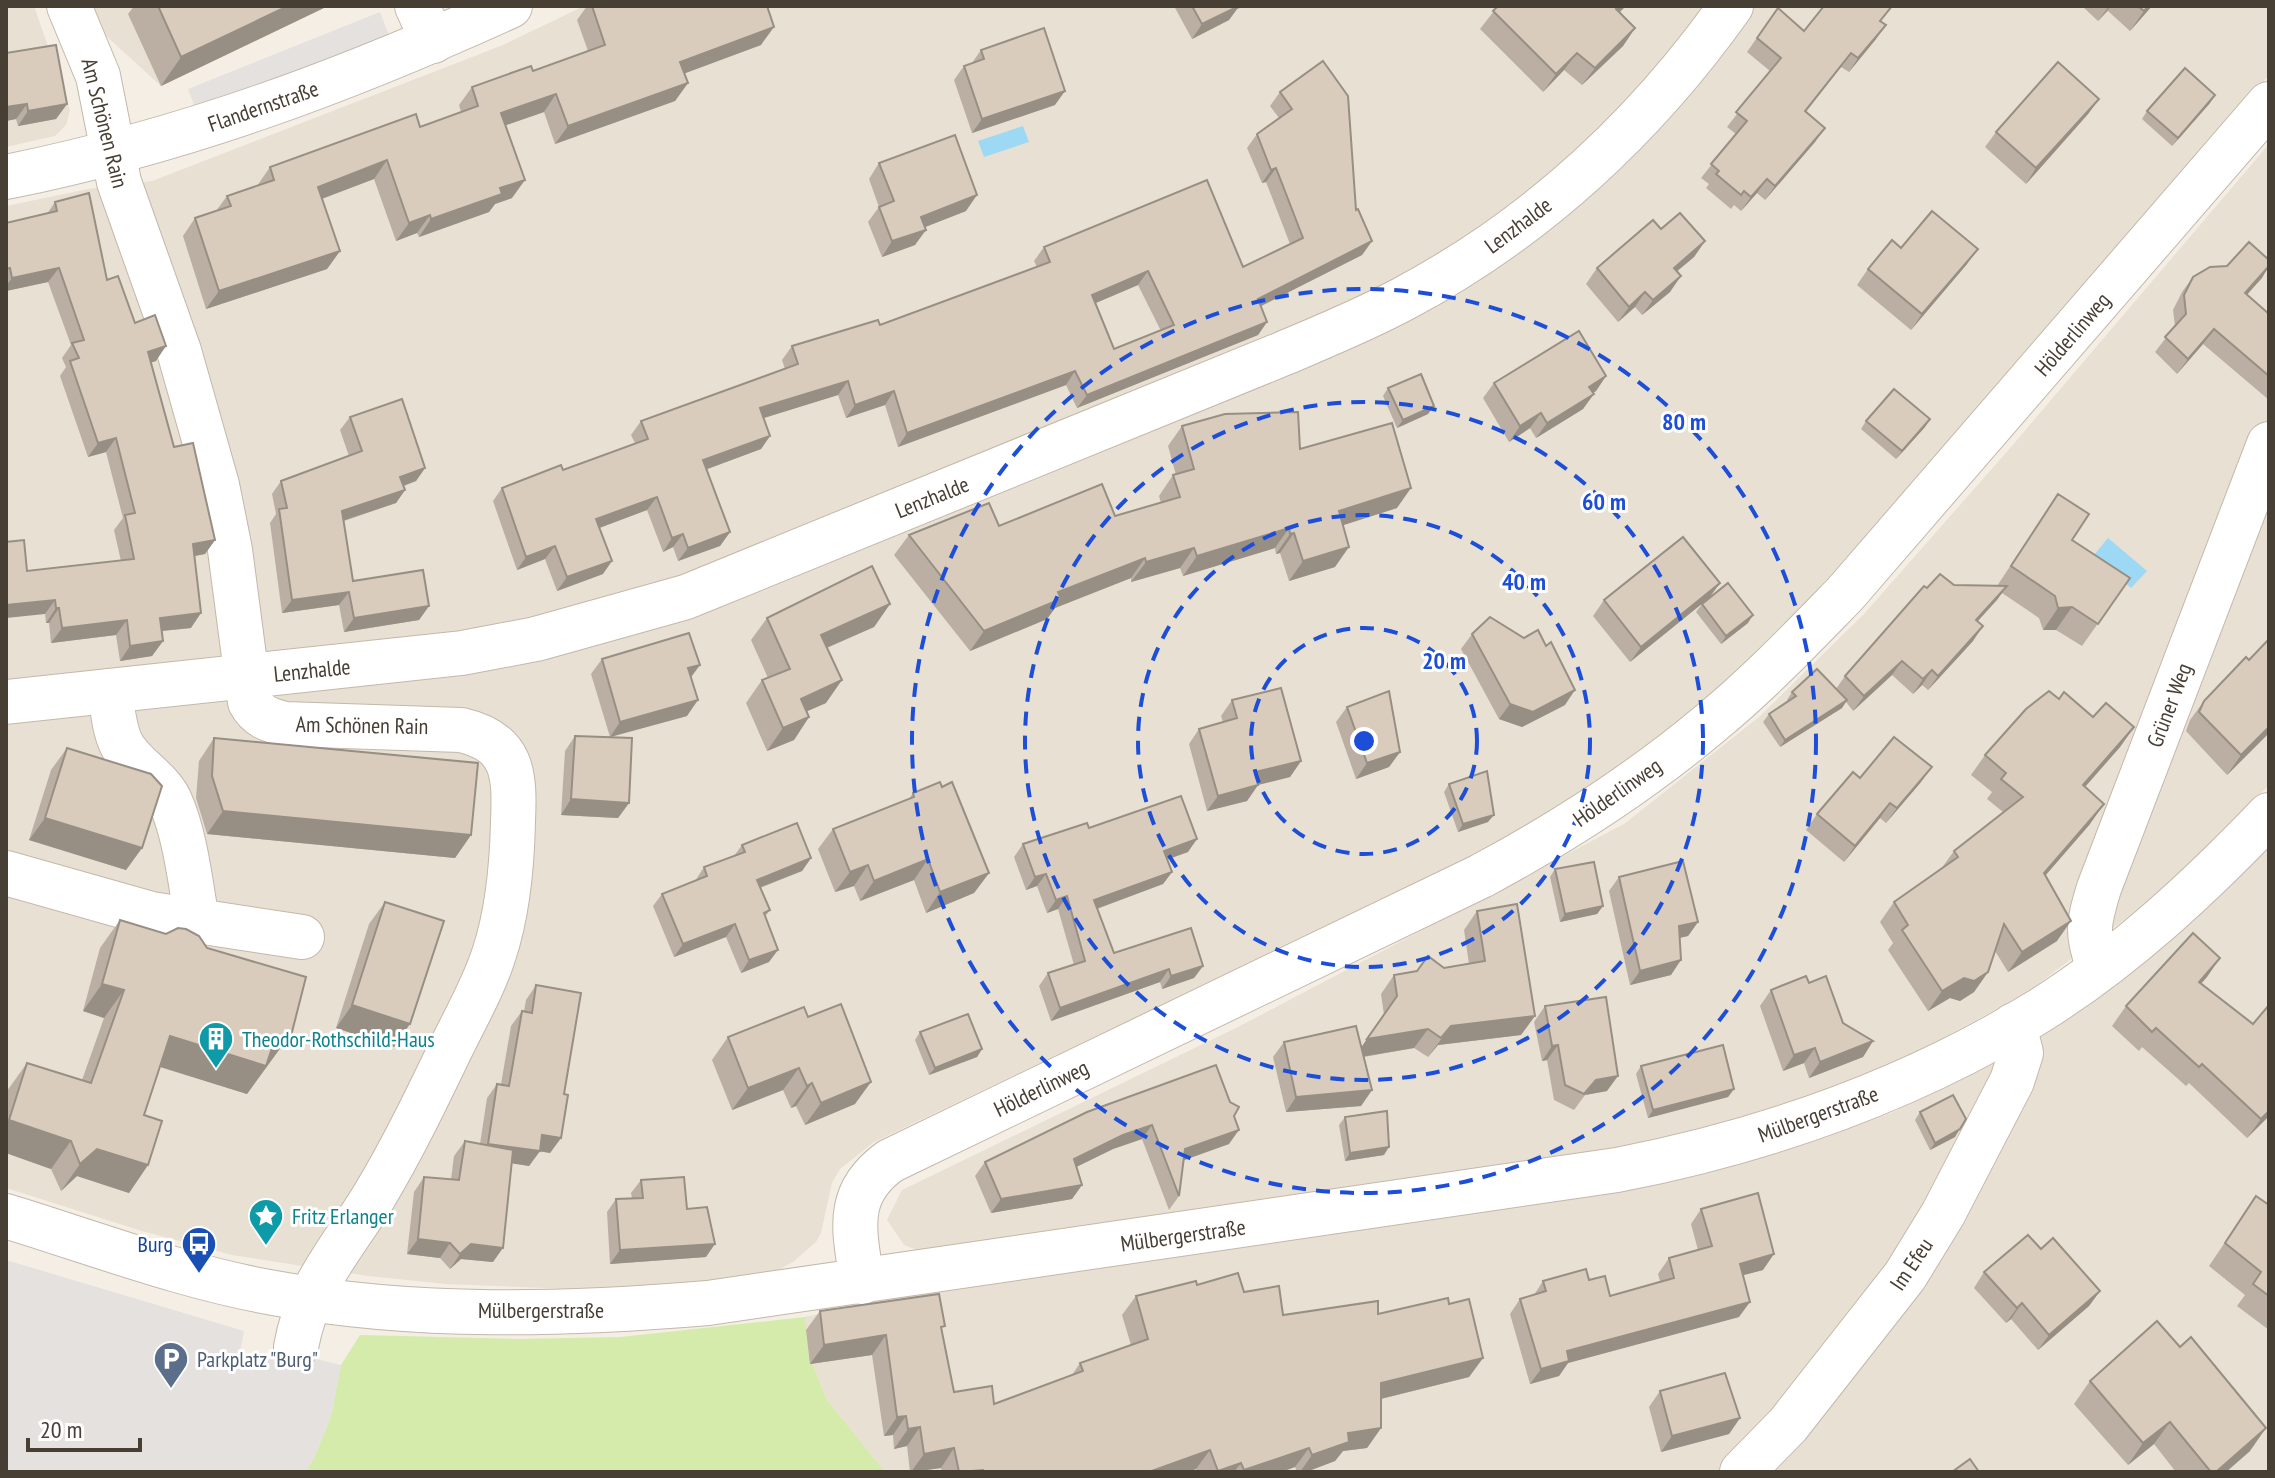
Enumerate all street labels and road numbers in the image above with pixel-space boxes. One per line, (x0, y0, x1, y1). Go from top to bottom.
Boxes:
street label: Am Schönen Rain (75, 55, 135, 191)
street label: Flandernstraße (204, 74, 322, 138)
street label: Lenzhalde (1479, 191, 1557, 259)
street label: Hölderlinweg (2028, 286, 2116, 382)
street label: Lenzhalde (891, 470, 973, 524)
street label: Lenzhalde (272, 652, 352, 688)
street label: Grüner Weg (2140, 659, 2198, 751)
street label: Am Schönen Rain (295, 710, 429, 740)
street label: Hölderlinweg (1567, 751, 1667, 833)
street label: Hölderlinweg (989, 1053, 1093, 1123)
street label: Mülbergerstraße (1754, 1079, 1882, 1149)
street label: Mülbergerstraße (1119, 1212, 1247, 1258)
street label: Im Efeu (1883, 1232, 1939, 1296)
street label: Mülbergerstraße (478, 1296, 604, 1324)

